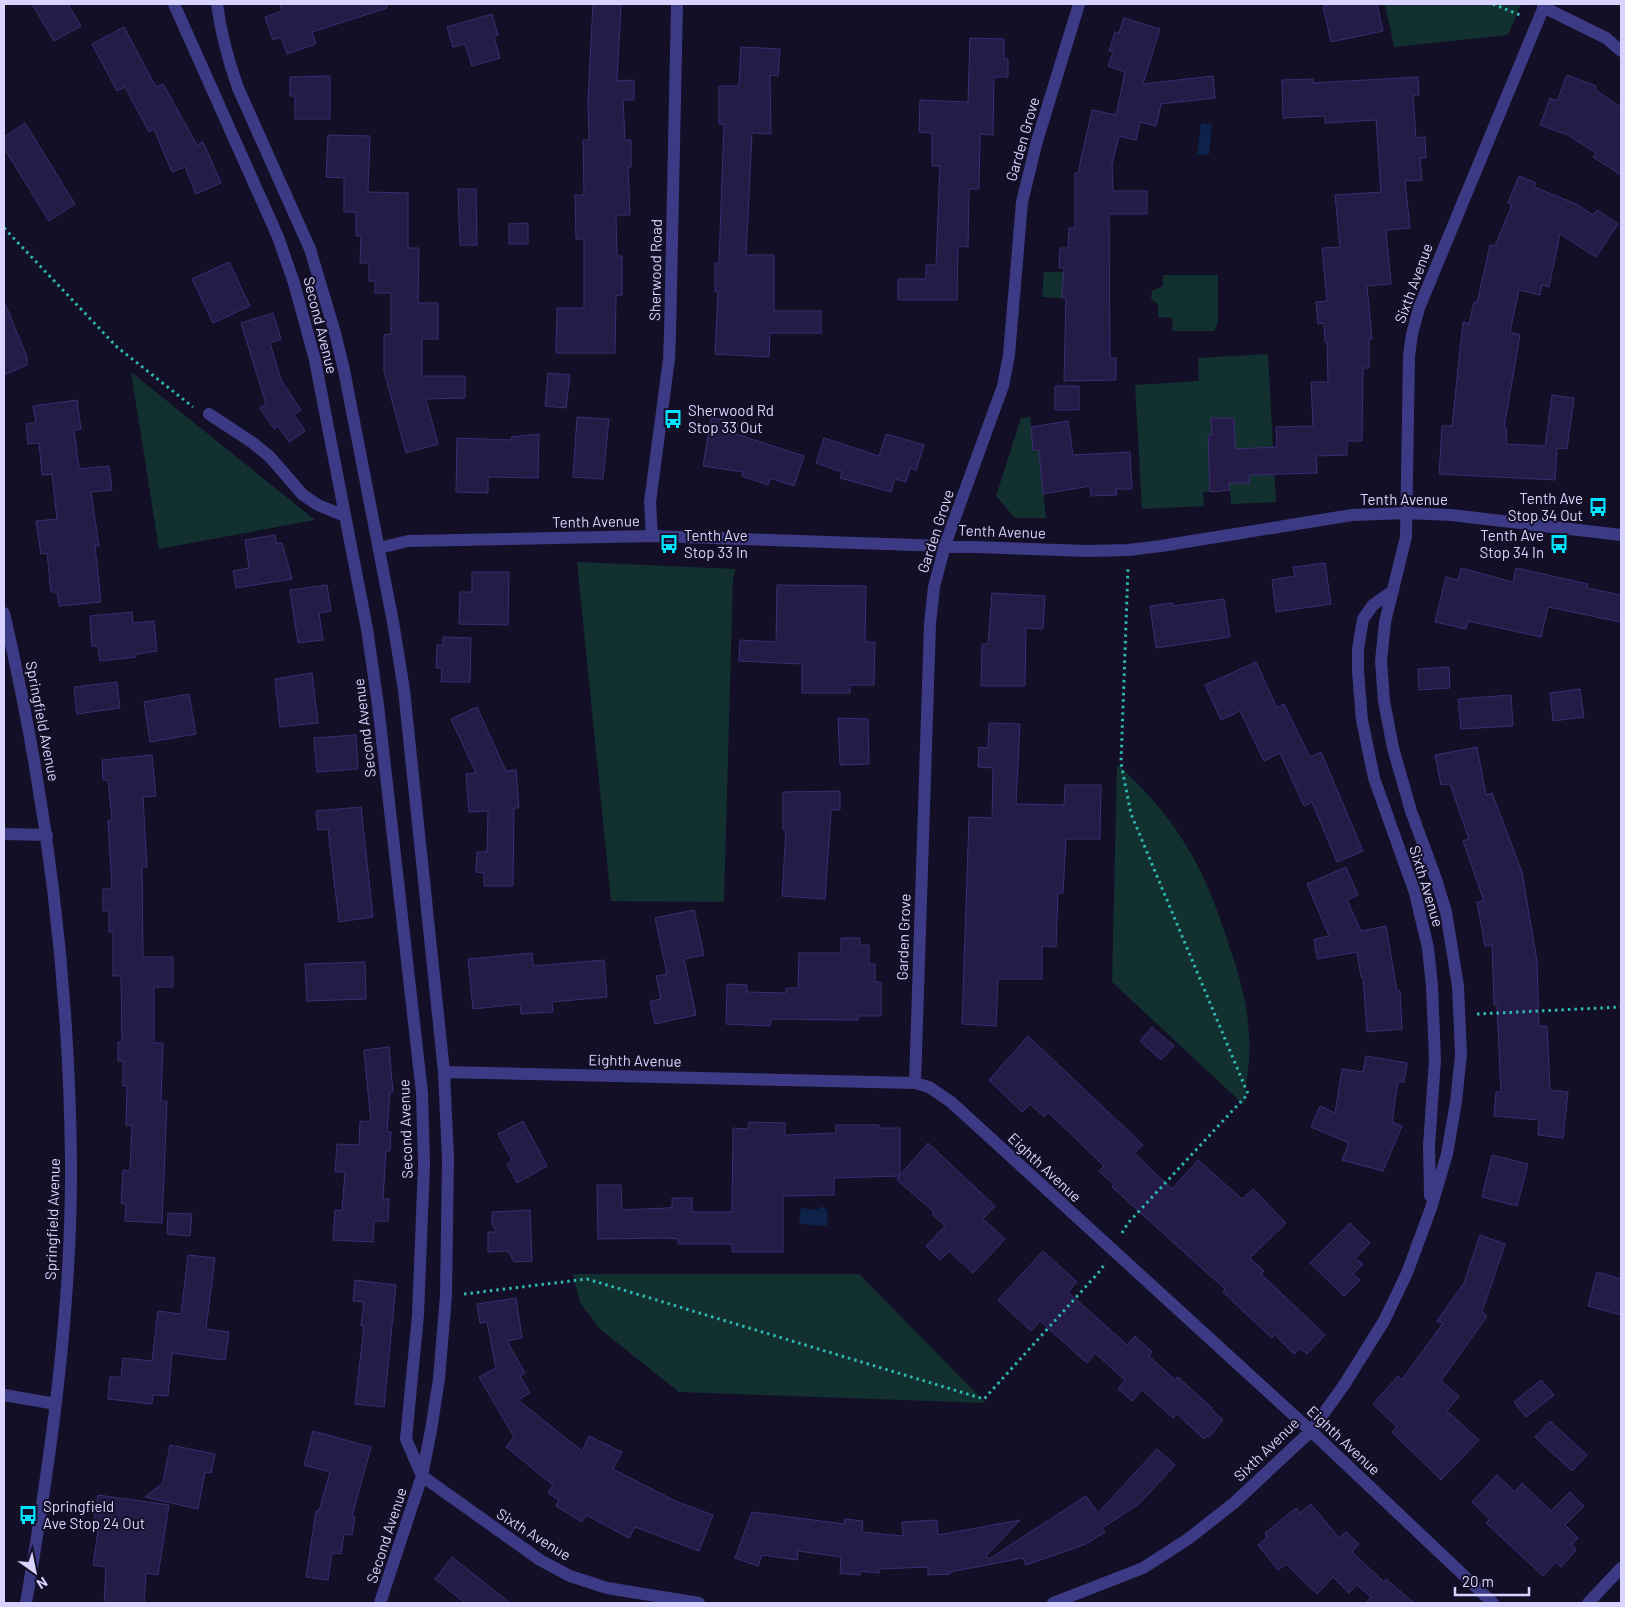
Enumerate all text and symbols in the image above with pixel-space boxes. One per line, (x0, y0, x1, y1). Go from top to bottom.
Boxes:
street label: Garden Grove (1001, 95, 1043, 183)
street label: Sherwood Road (645, 219, 665, 321)
street label: Sixth Avenue (1390, 240, 1436, 326)
street label: Second Avenue (300, 275, 342, 375)
place label: Sherwood Rd Stop 33 Out (688, 401, 774, 436)
bus stop icon: Sherwood Rd Stop 33 Out (662, 408, 684, 430)
street label: Garden Grove (913, 487, 957, 575)
place label: Tenth Ave Stop 34 Out (1508, 489, 1583, 524)
street label: Tenth Avenue (1360, 490, 1448, 508)
bus stop icon: Tenth Ave Stop 34 Out (1587, 496, 1609, 518)
street label: Tenth Avenue (552, 511, 640, 531)
street label: Tenth Avenue (958, 520, 1046, 542)
place label: Tenth Ave Stop 33 In (684, 526, 748, 561)
place label: Tenth Ave Stop 34 In (1480, 526, 1544, 561)
bus stop icon: Tenth Ave Stop 33 In (658, 533, 680, 555)
bus stop icon: Tenth Ave Stop 34 In (1548, 533, 1570, 555)
street label: Springfield Avenue (23, 659, 63, 783)
street label: Second Avenue (349, 678, 379, 778)
street label: Sixth Avenue (1406, 843, 1448, 929)
street label: Garden Grove (892, 893, 914, 981)
street label: Eighth Avenue (588, 1050, 682, 1070)
street label: Second Avenue (394, 1079, 416, 1179)
street label: Eighth Avenue (1005, 1129, 1085, 1205)
street label: Springfield Avenue (41, 1158, 63, 1280)
street label: Eighth Avenue (1304, 1402, 1384, 1478)
street label: Sixth Avenue (1230, 1413, 1302, 1485)
street label: Second Avenue (362, 1485, 410, 1585)
place label: Springfield Ave Stop 24 Out (43, 1497, 145, 1532)
bus stop icon: Springfield Ave Stop 24 Out (17, 1504, 39, 1526)
street label: Sixth Avenue (494, 1504, 574, 1564)
north arrow (10, 1547, 60, 1597)
scale bar (1455, 1564, 1529, 1596)
text: 20 m (1462, 1572, 1494, 1590)
text: N (34, 1574, 51, 1593)

